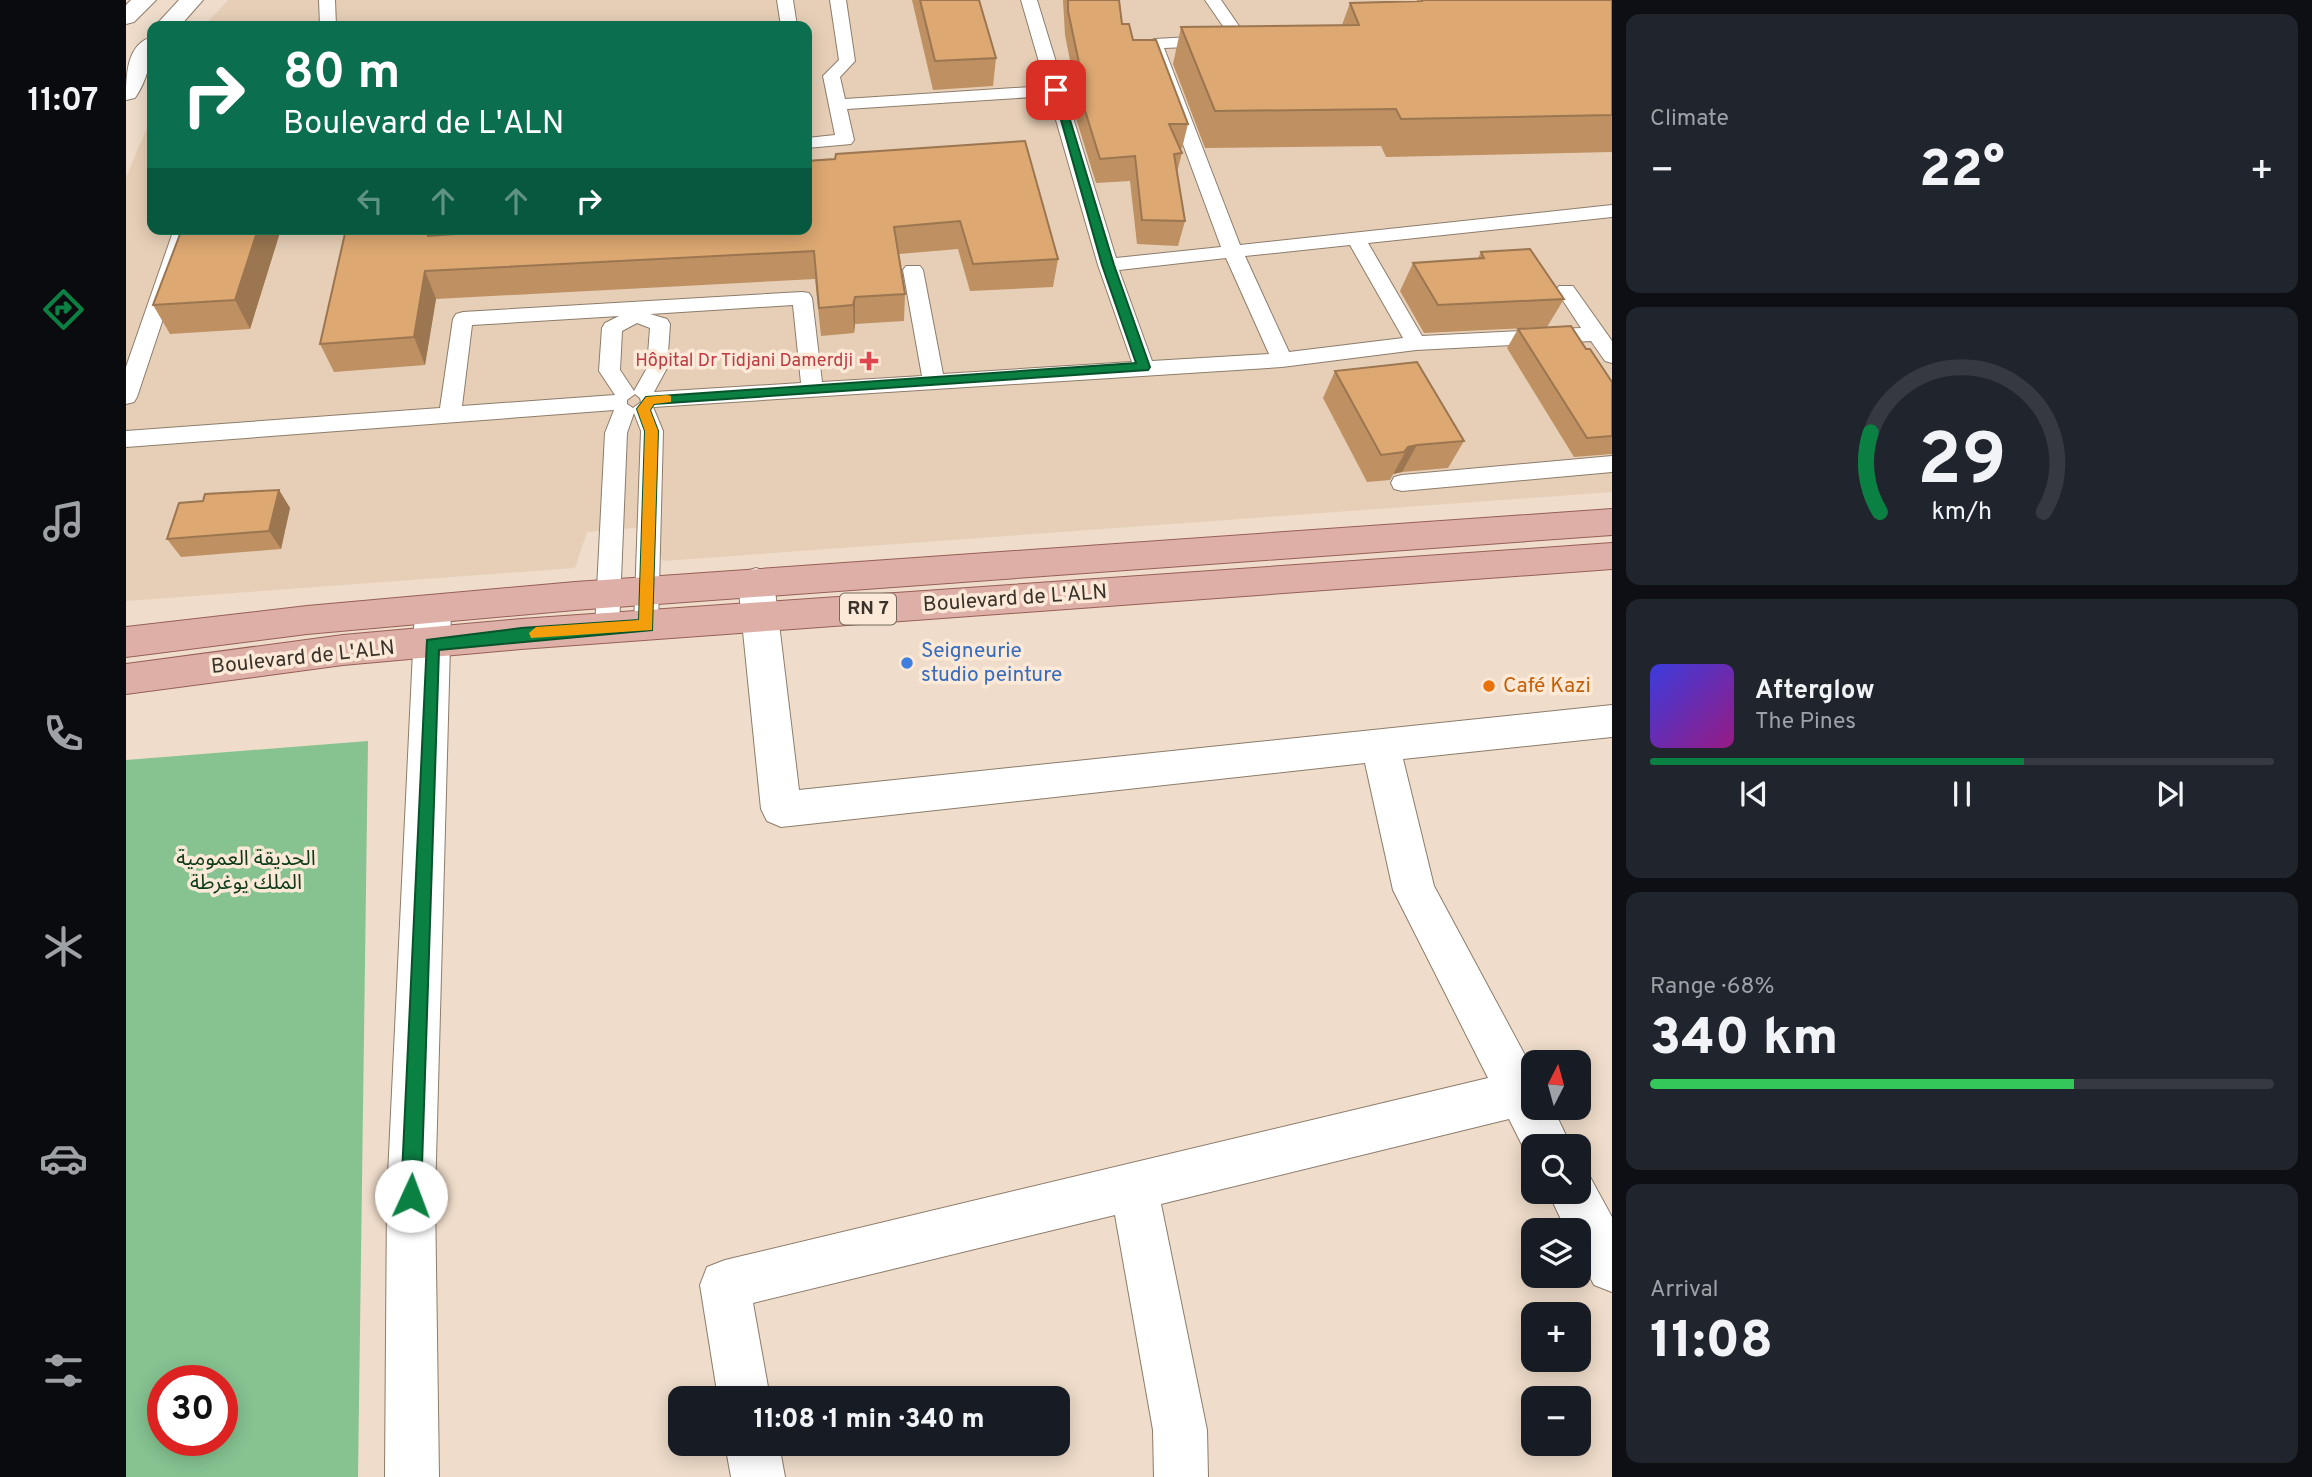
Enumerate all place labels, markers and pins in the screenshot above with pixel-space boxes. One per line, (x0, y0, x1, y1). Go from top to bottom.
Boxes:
pin (1026, 60, 1086, 120)
place label: Hôpital Dr Tidjani Damerdji (635, 350, 853, 373)
marker: Hôpital Dr Tidjani Damerdji (859, 351, 879, 371)
place label: Seigneurie studio peinture (921, 638, 1062, 689)
marker: Seigneurie studio peinture (899, 655, 915, 671)
place label: Café Kazi (1503, 673, 1591, 700)
marker: Café Kazi (1481, 678, 1497, 694)

